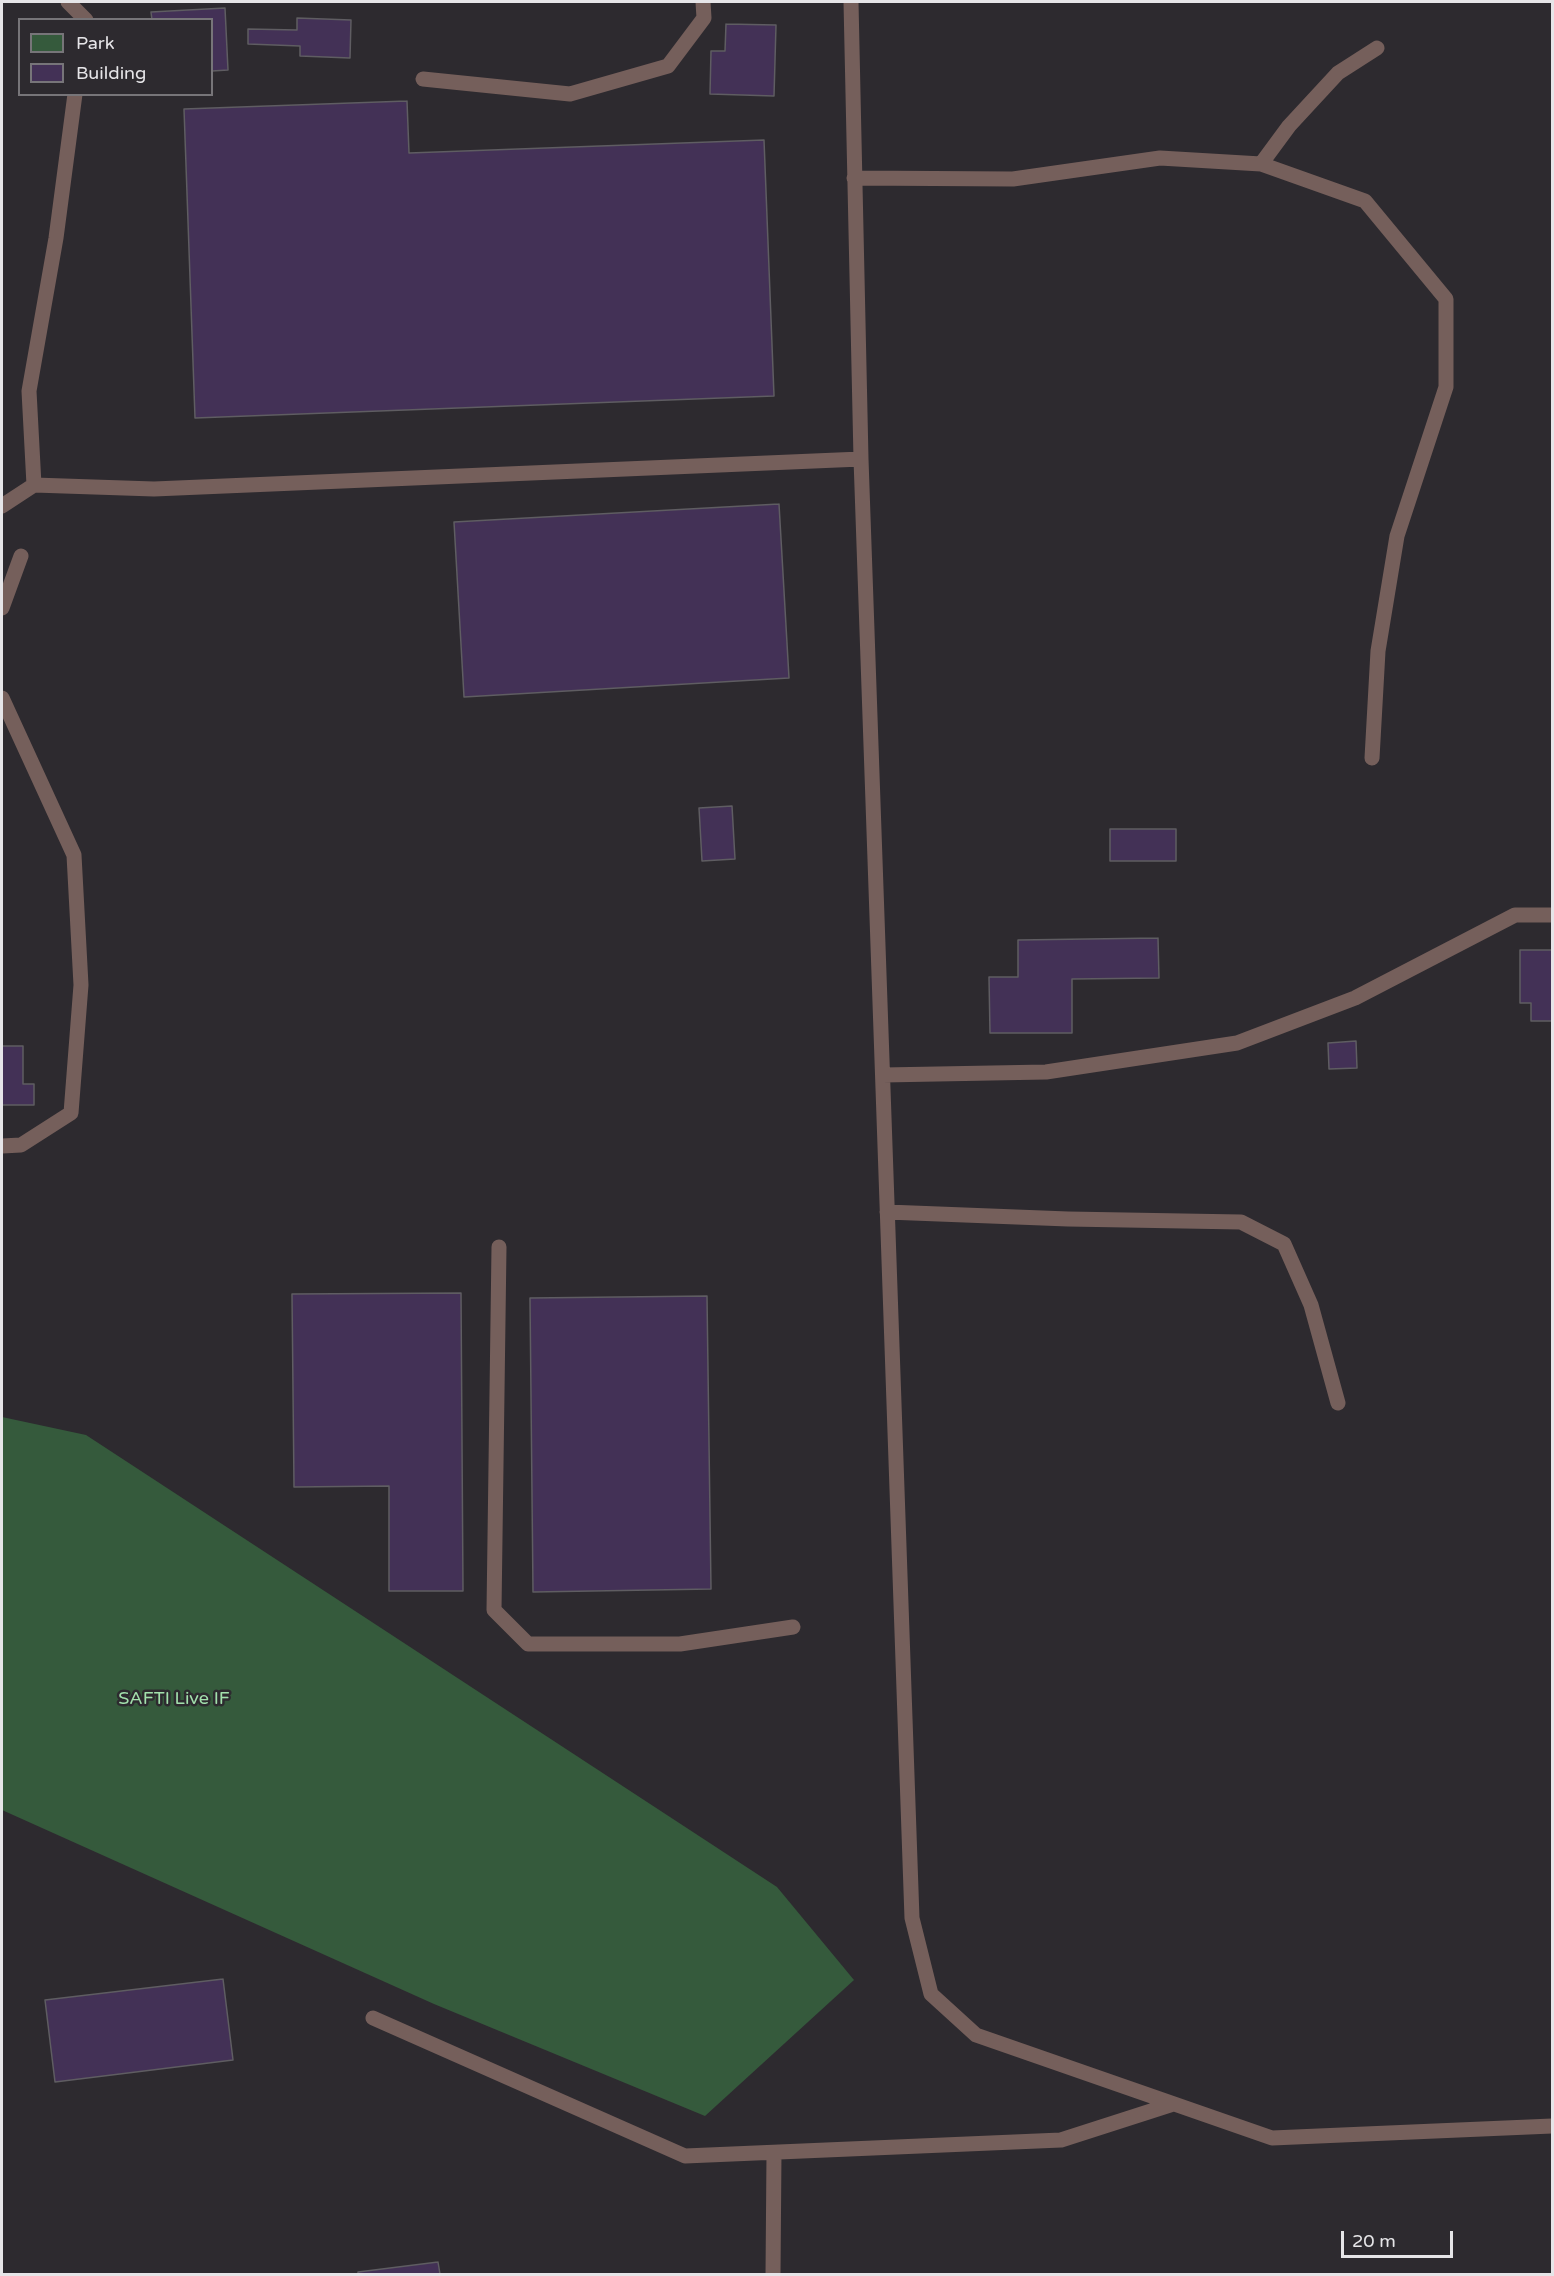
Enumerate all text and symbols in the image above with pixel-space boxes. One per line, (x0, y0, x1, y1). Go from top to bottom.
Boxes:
legend (18, 18, 213, 96)
text: Park (76, 32, 114, 54)
text: Building (76, 62, 146, 84)
park label: SAFTI Live IF (118, 1688, 230, 1710)
scale bar (1344, 2219, 1456, 2257)
text: 20 m (1352, 2230, 1396, 2252)

